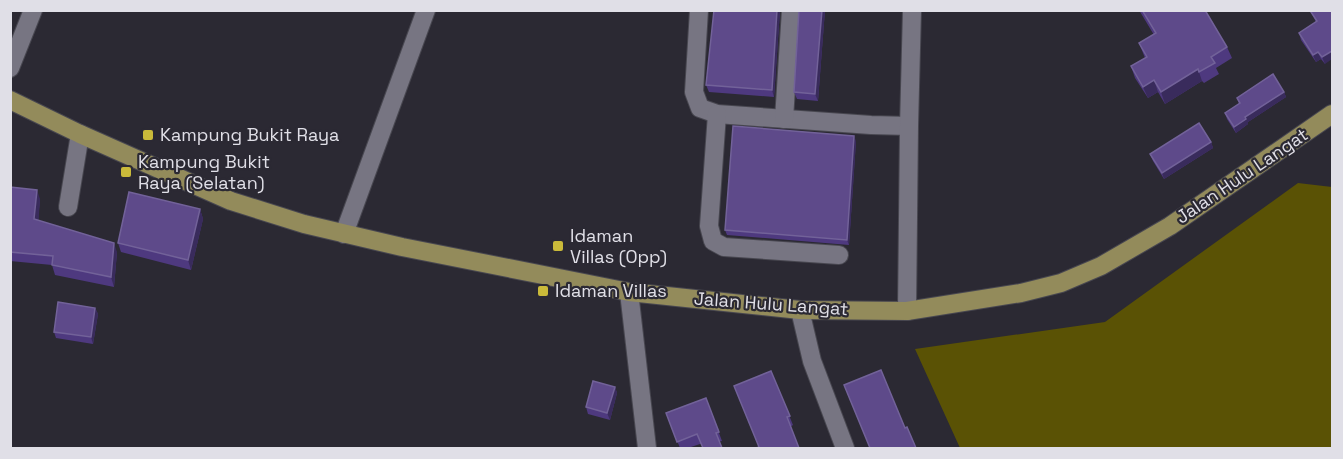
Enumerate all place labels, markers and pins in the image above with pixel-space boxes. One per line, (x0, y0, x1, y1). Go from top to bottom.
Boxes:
place label: Kampung Bukit Raya (160, 123, 339, 146)
marker: Kampung Bukit Raya (141, 128, 155, 142)
place label: Kampung Bukit Raya (Selatan) (138, 150, 270, 194)
marker: Kampung Bukit Raya (Selatan) (119, 165, 133, 179)
place label: Idaman Villas (Opp) (570, 224, 667, 268)
marker: Idaman Villas (Opp) (551, 239, 565, 253)
place label: Idaman Villas (555, 279, 667, 302)
marker: Idaman Villas (536, 284, 550, 298)

